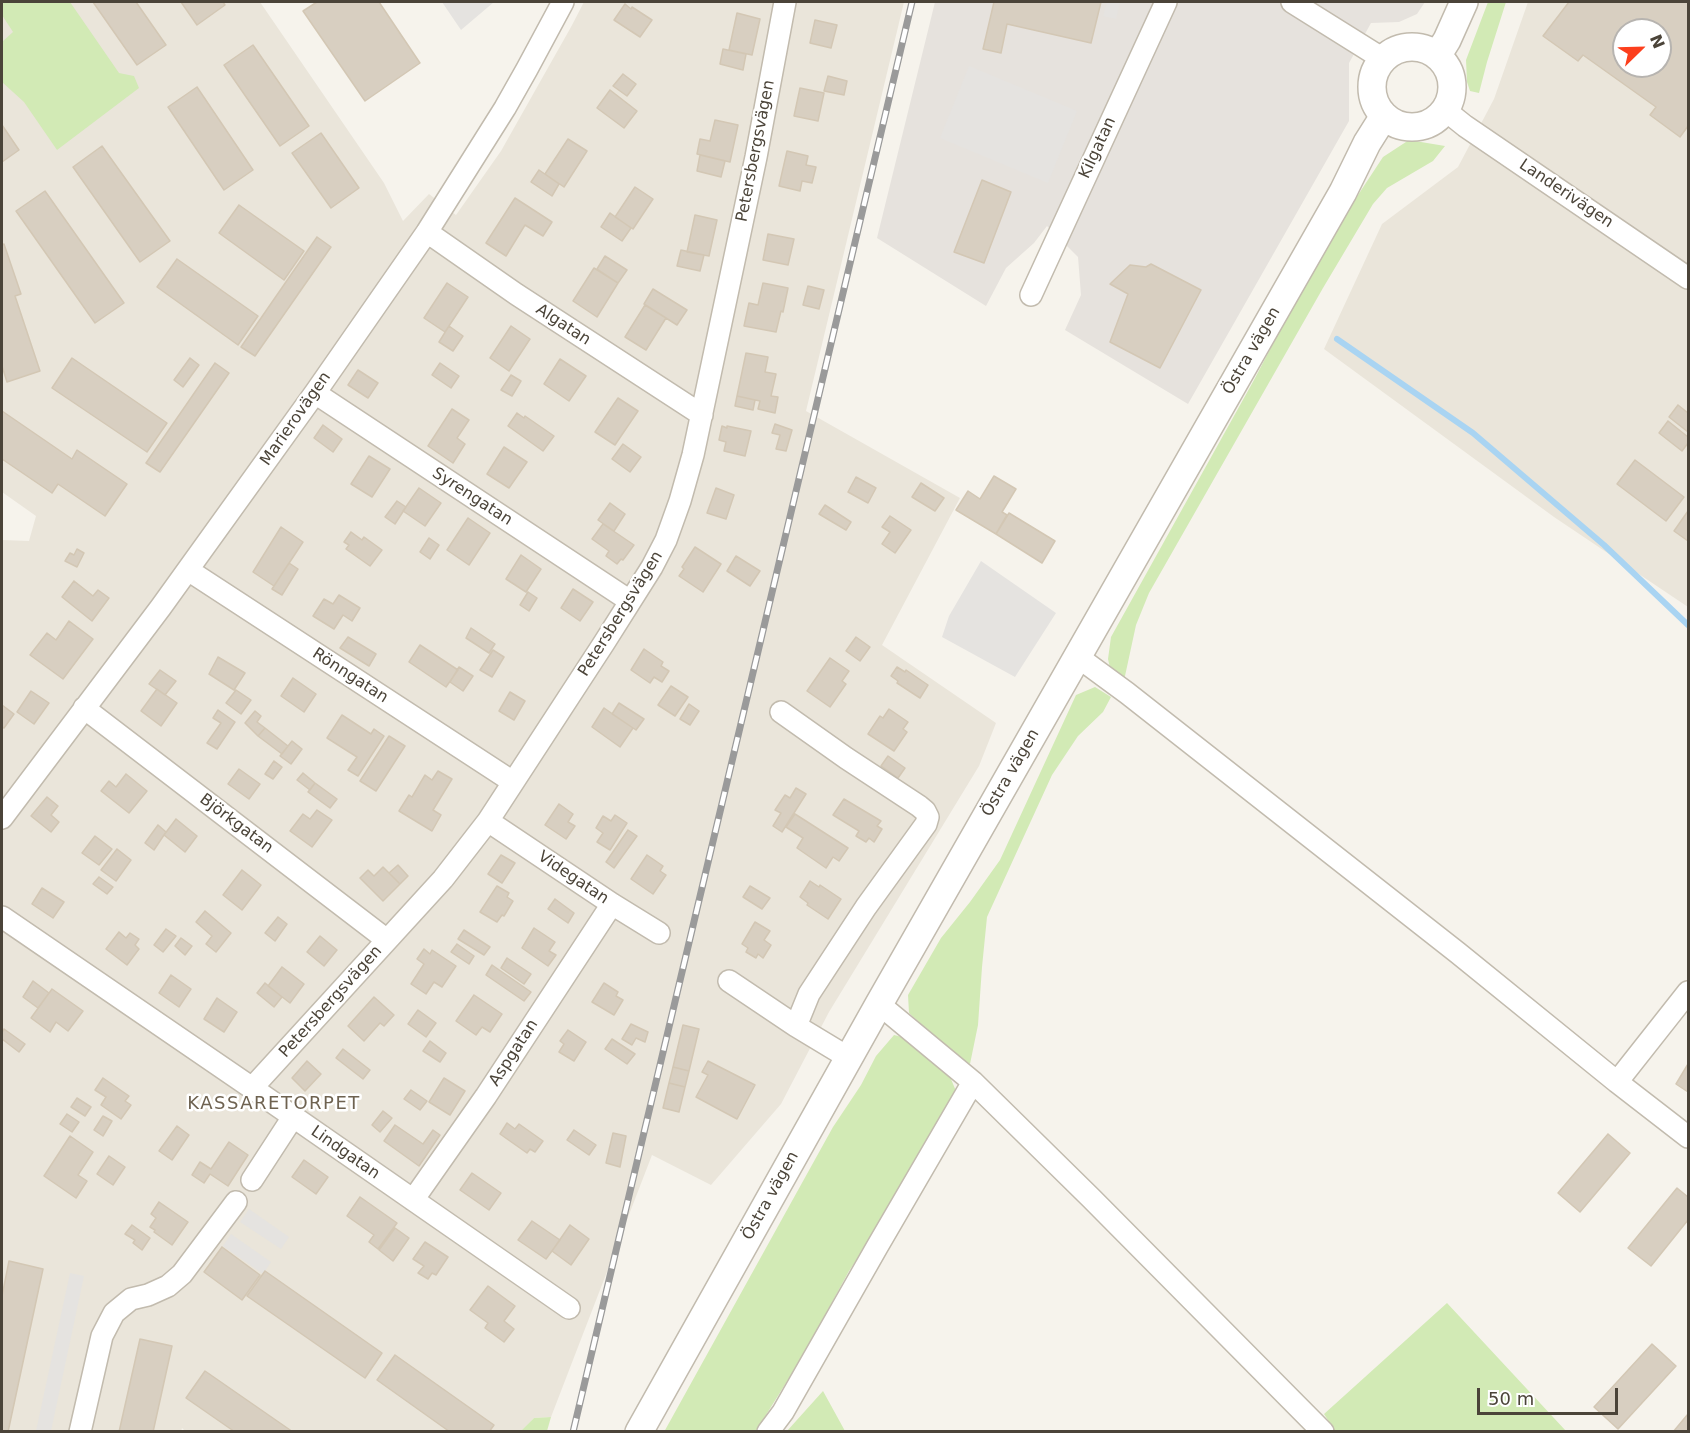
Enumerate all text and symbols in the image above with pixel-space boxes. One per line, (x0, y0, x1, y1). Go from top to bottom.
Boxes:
north arrow (1612, 18, 1672, 78)
text: N (1646, 32, 1669, 51)
street label: Petersbergsvägen (733, 78, 779, 224)
street label: Kilgatan (1075, 114, 1121, 182)
street label: Landerivägen (1515, 155, 1617, 233)
street label: Algatan (532, 300, 594, 350)
street label: Östra vägen (1219, 304, 1285, 398)
street label: Marierovägen (257, 368, 335, 470)
street label: Syrengatan (428, 464, 516, 530)
street label: Petersbergsvägen (575, 548, 667, 680)
street label: Rönngatan (308, 644, 392, 708)
street label: Östra vägen (978, 726, 1044, 820)
street label: Björkgatan (195, 790, 277, 858)
street label: Videgatan (534, 847, 612, 909)
street label: Petersbergsvägen (276, 942, 386, 1062)
street label: Aspgatan (485, 1016, 543, 1090)
district label: KASSARETORPET (187, 1093, 361, 1115)
street label: Lindgatan (307, 1122, 383, 1184)
street label: Östra vägen (739, 1148, 803, 1244)
scale bar (1480, 1376, 1621, 1414)
text: 50 m (1488, 1388, 1534, 1409)

